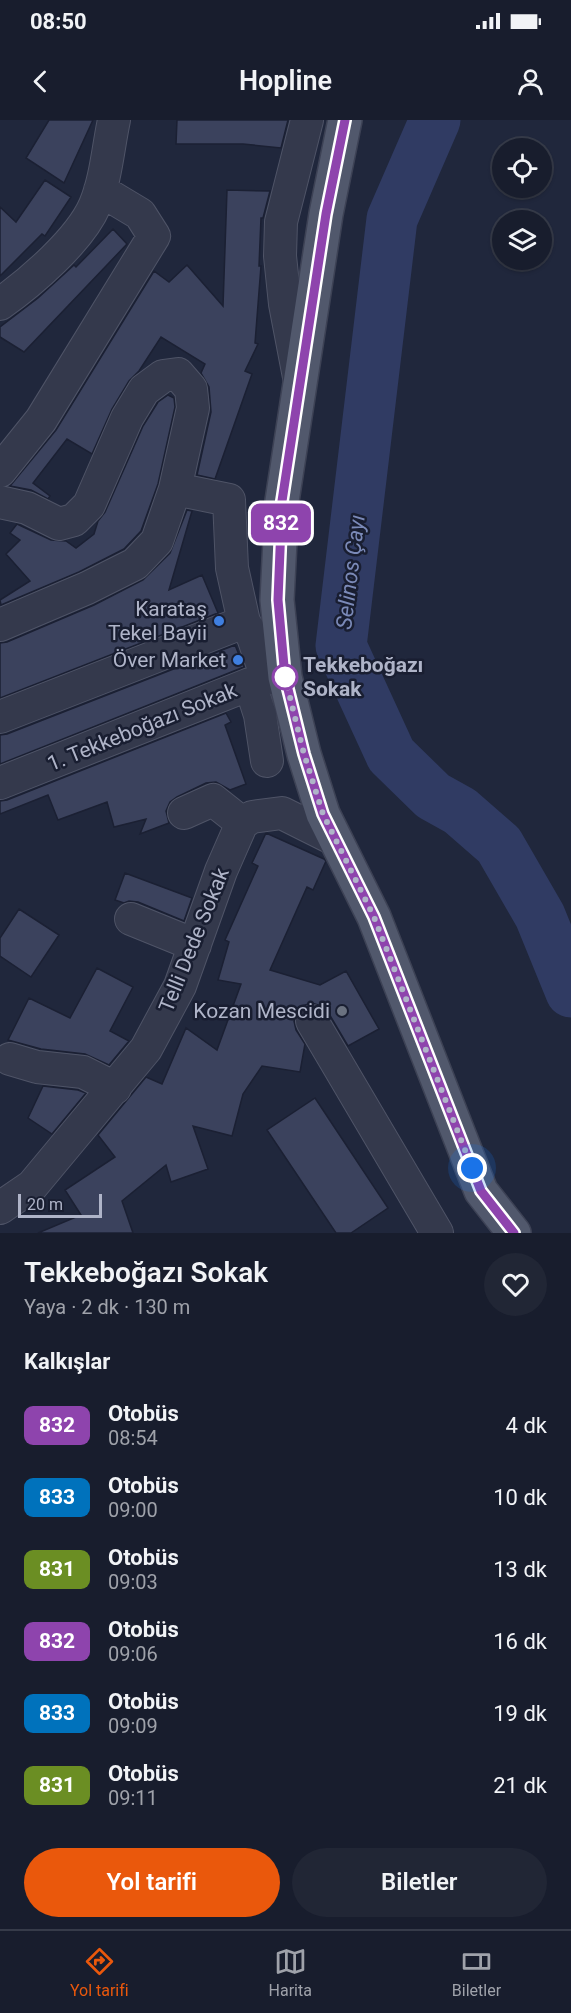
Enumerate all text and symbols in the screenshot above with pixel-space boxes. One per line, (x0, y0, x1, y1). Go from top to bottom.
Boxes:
text: 08:50 (30, 9, 87, 34)
icon: back (24, 65, 57, 98)
text: Hopline (239, 65, 332, 97)
icon: person (514, 65, 547, 98)
map controls (492, 138, 552, 270)
button: locate (492, 138, 552, 198)
button: layers (492, 210, 552, 270)
line badge: 832 (246, 504, 316, 542)
text: 832 (263, 511, 299, 535)
water label: Selinos Çayı (331, 513, 370, 631)
place label: Karataş Tekel Bayii (108, 597, 207, 645)
marker: Karataş Tekel Bayii (212, 614, 226, 628)
place label: Över Market (113, 648, 226, 672)
marker: Över Market (231, 653, 245, 667)
place label: Tekkeboğazı Sokak (303, 653, 423, 701)
marker: Tekkeboğazı Sokak (272, 664, 298, 690)
street label: 1. Tekkeboğazı Sokak (44, 678, 240, 776)
street label: Telli Dede Sokak (154, 864, 234, 1016)
place label: Kozan Mescidi (193, 999, 330, 1023)
marker: Kozan Mescidi (335, 1004, 349, 1018)
your location (457, 1153, 487, 1183)
scale bar (18, 1191, 102, 1218)
text: 20 m (27, 1195, 63, 1214)
button: heart (484, 1253, 547, 1316)
text: Tekkeboğazı Sokak (24, 1256, 268, 1289)
text: Yaya · 2 dk · 130 m (24, 1295, 190, 1319)
text: Kalkışlar (24, 1349, 110, 1374)
text: Otobüs (108, 1401, 179, 1426)
text: 832 (39, 1413, 75, 1437)
text: 4 dk (506, 1413, 547, 1438)
text: 08:54 (108, 1426, 158, 1450)
text: Otobüs (108, 1473, 179, 1498)
text: 833 (39, 1485, 75, 1509)
text: 10 dk (493, 1485, 547, 1510)
text: 09:00 (108, 1498, 158, 1522)
text: Otobüs (108, 1545, 179, 1570)
text: 831 (39, 1557, 75, 1581)
text: 13 dk (493, 1557, 547, 1582)
text: 09:03 (108, 1570, 158, 1594)
text: Otobüs (108, 1617, 179, 1642)
text: 832 (39, 1629, 75, 1653)
text: 16 dk (493, 1629, 547, 1654)
text: 09:06 (108, 1642, 158, 1666)
text: Otobüs (108, 1689, 179, 1714)
text: 833 (39, 1701, 75, 1725)
text: 19 dk (493, 1701, 547, 1726)
text: 09:09 (108, 1714, 158, 1738)
text: Otobüs (108, 1761, 179, 1786)
text: 831 (39, 1773, 75, 1797)
text: 21 dk (493, 1773, 547, 1798)
text: 09:11 (108, 1786, 158, 1810)
button: Yol tarifi (24, 1848, 280, 1917)
button: Biletler (292, 1848, 547, 1917)
tab: Yol tarifi (70, 1945, 129, 2000)
tab: Harita (269, 1945, 312, 2000)
tab: Biletler (452, 1945, 501, 2000)

